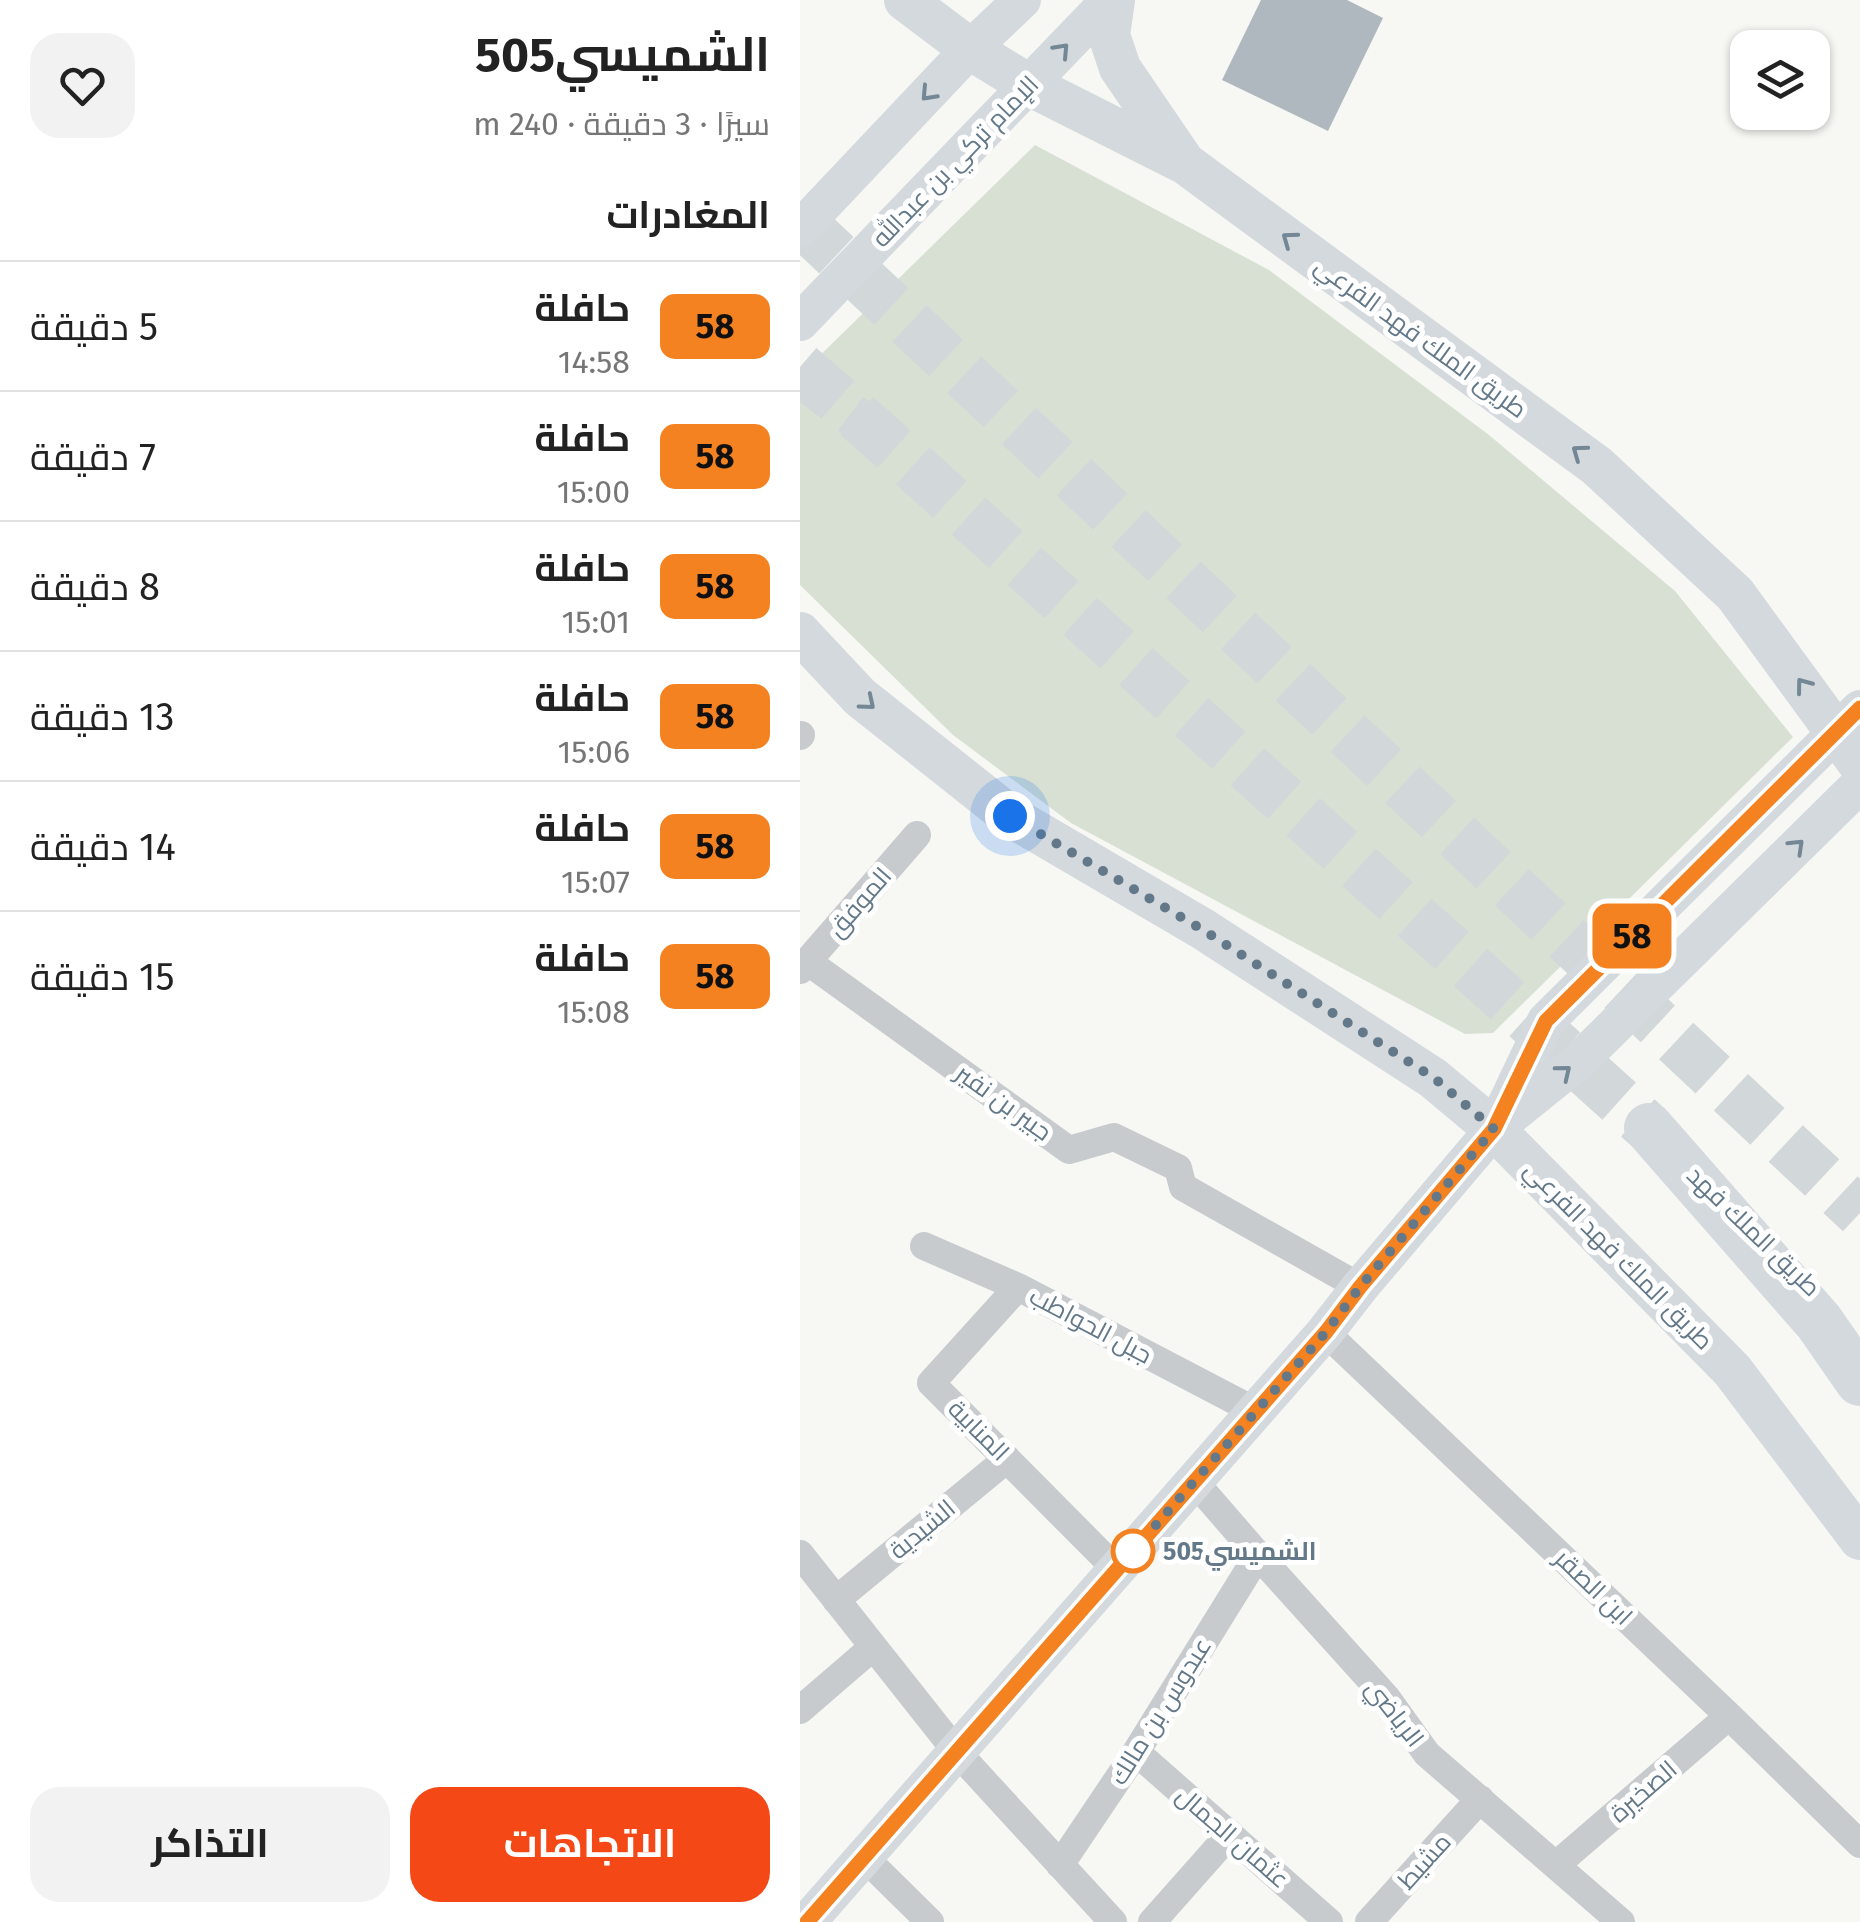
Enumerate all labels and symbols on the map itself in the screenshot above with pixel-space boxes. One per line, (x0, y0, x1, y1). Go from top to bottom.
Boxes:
one-way arrow (1050, 43, 1068, 62)
street label: الإمام تركي بن عبدالله (865, 68, 1048, 256)
one-way arrow (922, 82, 940, 100)
one-way arrow (1282, 234, 1300, 251)
street label: طريق الملك فهد الفرعي (1306, 251, 1532, 428)
one-way arrow (1572, 447, 1590, 464)
one-way arrow (1798, 678, 1815, 696)
one-way arrow (857, 691, 875, 709)
your location (985, 791, 1035, 841)
one-way arrow (1786, 840, 1804, 858)
street label: الموفق (821, 862, 898, 944)
line badge: 58 (1587, 904, 1677, 968)
street label: جبير بن نفير (948, 1057, 1057, 1148)
one-way arrow (1553, 1066, 1571, 1084)
street label: طريق الملك فهد الفرعي (1515, 1155, 1719, 1359)
street label: طريق الملك فهد (1680, 1160, 1826, 1303)
street label: جبل الحواطب (1024, 1281, 1157, 1371)
street label: المنابية (942, 1394, 1015, 1467)
street label: الشيدية (884, 1494, 962, 1566)
marker: الشميسي505 (1112, 1530, 1154, 1572)
place label: الشميسي505 (1163, 1537, 1316, 1571)
street label: ابن الصقر (1547, 1542, 1638, 1632)
street label: عبدوس بن مالك (1104, 1633, 1218, 1791)
street label: الرياضي (1356, 1674, 1430, 1755)
street label: الصخيرة (1604, 1754, 1683, 1829)
street label: عثمان الجمال (1170, 1781, 1295, 1895)
street label: مشيط (1392, 1828, 1458, 1896)

